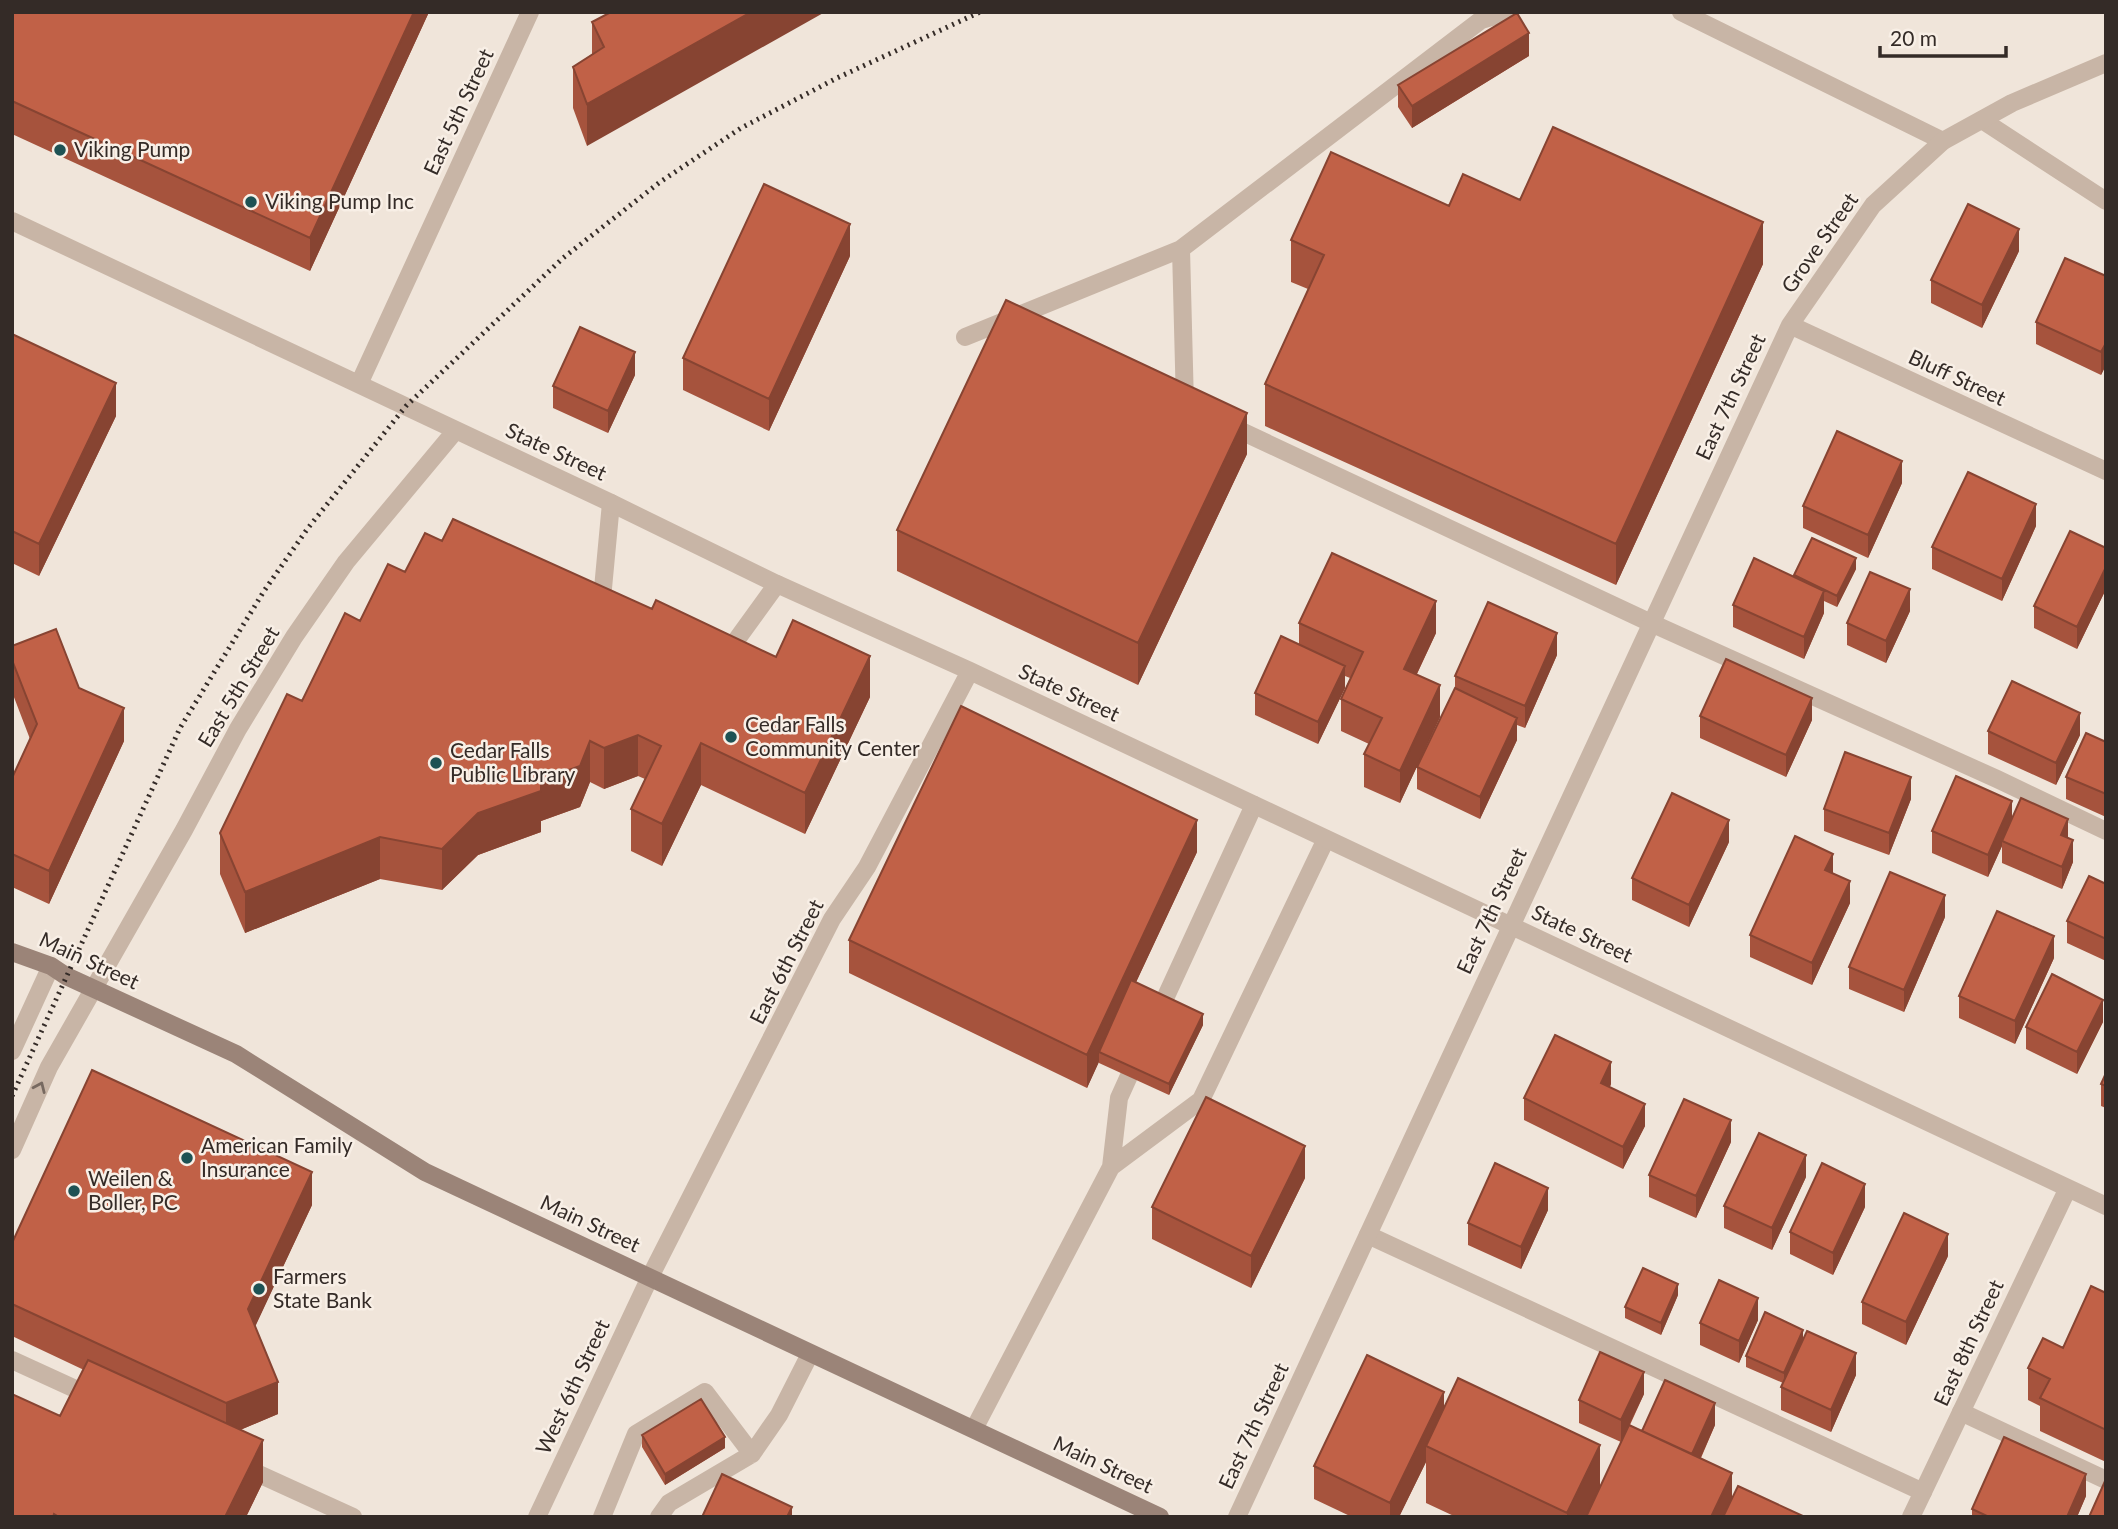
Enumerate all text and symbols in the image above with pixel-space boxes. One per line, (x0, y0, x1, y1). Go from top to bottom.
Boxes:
scale bar (1880, 14, 2006, 58)
text: 20 m (1890, 25, 1937, 50)
street label: East 5th Street (417, 44, 498, 179)
place label: Viking Pump (74, 136, 190, 161)
marker: Viking Pump (52, 142, 68, 158)
street label: Grove Street (1775, 187, 1863, 297)
place label: Viking Pump Inc (265, 188, 414, 213)
marker: Viking Pump Inc (243, 194, 259, 210)
street label: East 7th Street (1689, 329, 1770, 464)
street label: Bluff Street (1905, 343, 2011, 410)
street label: State Street (502, 416, 611, 485)
street label: East 5th Street (192, 621, 284, 751)
street label: State Street (1015, 657, 1124, 726)
place label: Cedar Falls Community Center (745, 711, 920, 760)
marker: Cedar Falls Community Center (723, 729, 739, 745)
place label: Cedar Falls Public Library (450, 737, 576, 786)
marker: Cedar Falls Public Library (428, 755, 444, 771)
street label: East 7th Street (1450, 843, 1531, 978)
street label: East 6th Street (744, 894, 828, 1028)
street label: State Street (1528, 898, 1637, 967)
street label: Main Street (36, 926, 144, 994)
one-way arrow (32, 1082, 46, 1095)
place label: American Family Insurance (201, 1132, 353, 1181)
marker: American Family Insurance (179, 1150, 195, 1166)
place label: Weilen & Boller, PC (88, 1165, 178, 1214)
marker: Weilen & Boller, PC (66, 1183, 82, 1199)
street label: Main Street (537, 1189, 645, 1257)
place label: Farmers State Bank (273, 1263, 372, 1312)
street label: East 8th Street (1927, 1275, 2008, 1410)
marker: Farmers State Bank (251, 1281, 267, 1297)
street label: West 6th Street (530, 1315, 614, 1458)
street label: East 7th Street (1212, 1358, 1293, 1493)
street label: Main Street (1050, 1430, 1158, 1498)

